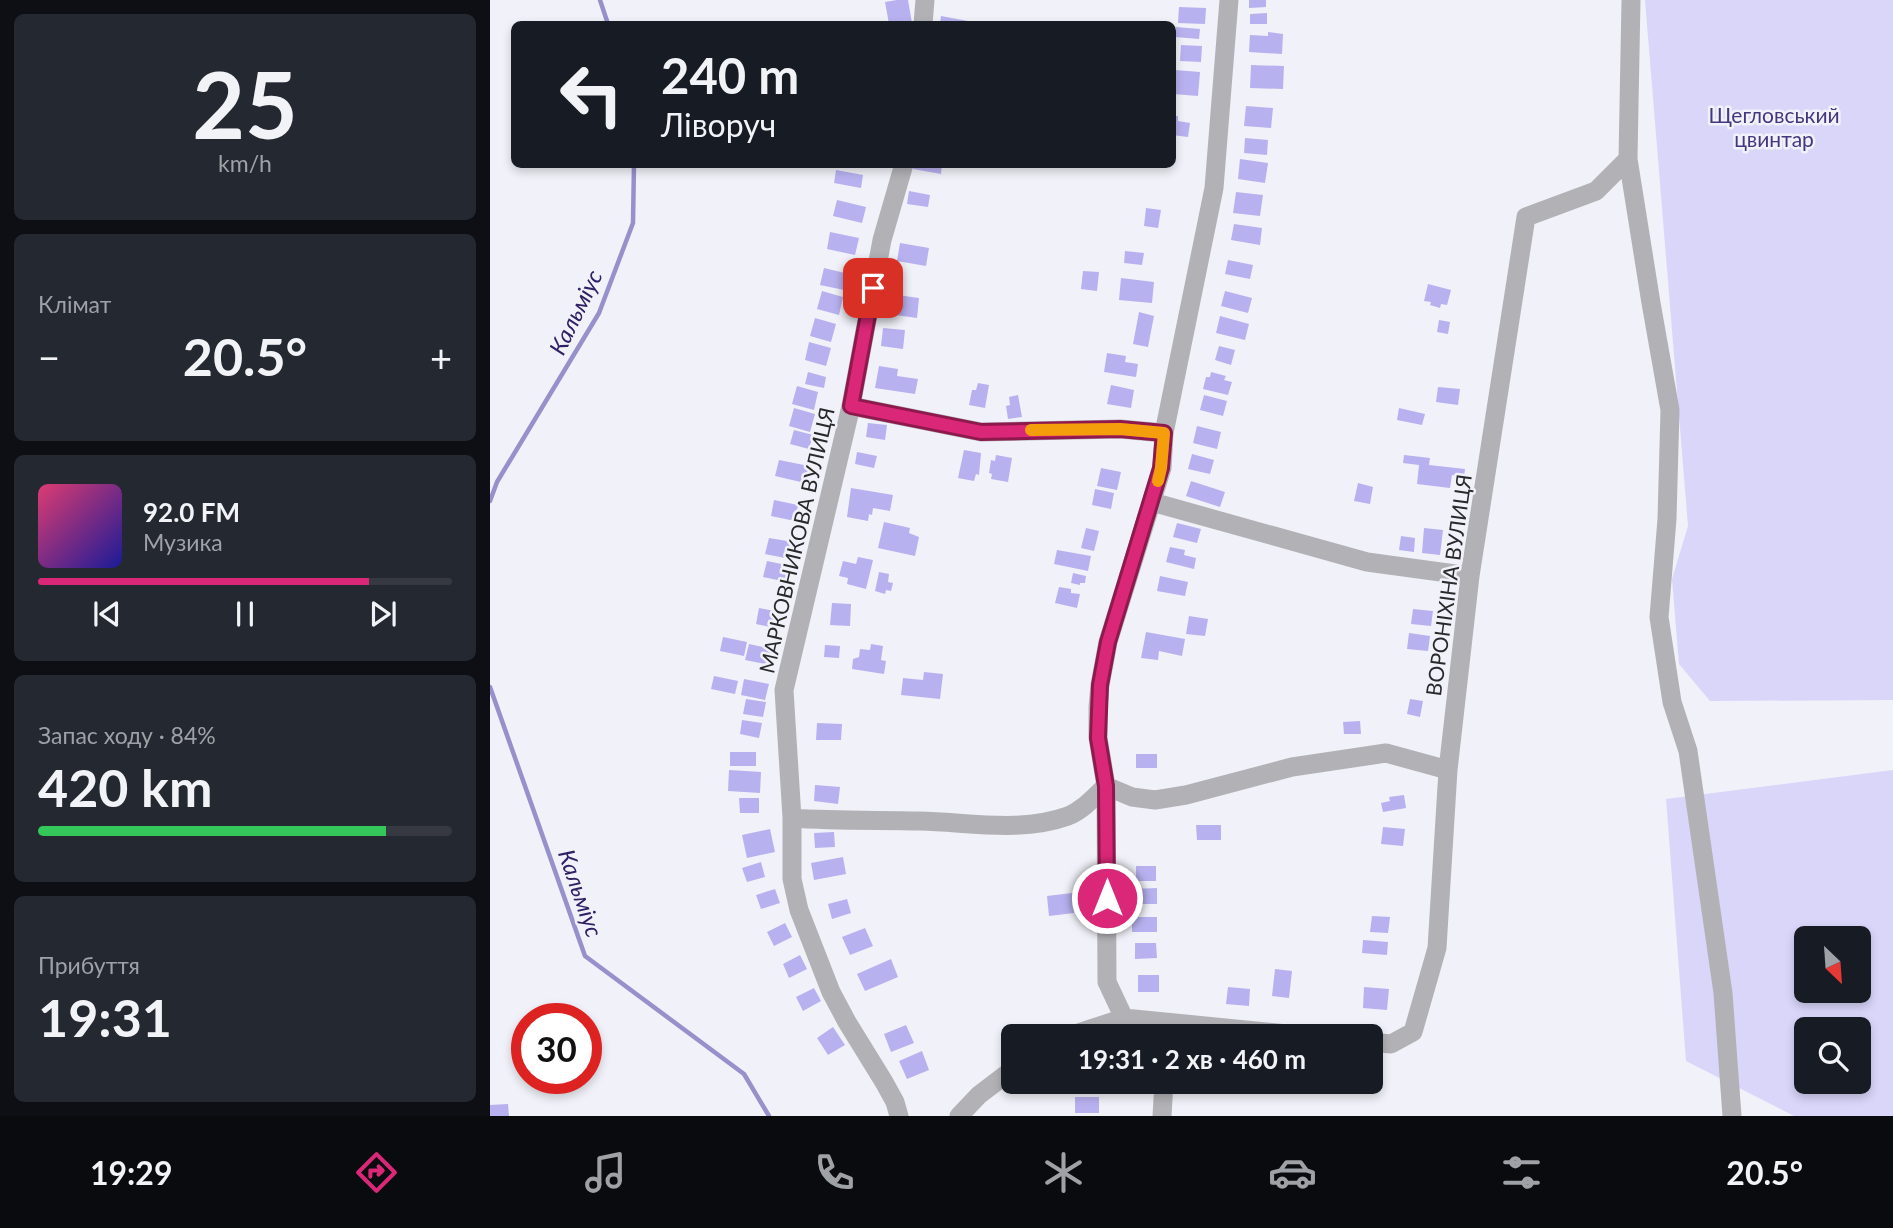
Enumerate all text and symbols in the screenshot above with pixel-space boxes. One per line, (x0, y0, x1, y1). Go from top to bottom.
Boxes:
text: 240 m (661, 46, 799, 104)
text: 25 (192, 49, 298, 158)
icon: left (546, 49, 637, 140)
park label: Щегловський цвинтар (1708, 102, 1840, 151)
text: Ліворуч (661, 105, 776, 144)
text: km/h (218, 149, 272, 177)
pin (843, 258, 903, 318)
water label: Кальміус (542, 265, 608, 359)
icon: arrive (854, 269, 892, 307)
text: Клімат (38, 290, 111, 318)
text: 20.5° (183, 325, 307, 387)
text: − (38, 334, 60, 380)
text: + (430, 334, 452, 380)
street label: МАРКОВНИКОВА ВУЛИЦЯ (753, 405, 839, 675)
street label: ВОРОНІХІНА ВУЛИЦЯ (1420, 473, 1476, 697)
text: 92.0 FM (143, 496, 240, 528)
text: Музика (143, 528, 223, 556)
icon: previous (88, 595, 126, 633)
icon: pause (226, 595, 264, 633)
icon: next (364, 595, 402, 633)
text: Запас ходу · 84% (38, 721, 216, 749)
text: 420 km (38, 756, 212, 818)
water label: Кальміус (553, 845, 609, 941)
position arrow (1070, 861, 1144, 935)
north arrow (1794, 926, 1871, 1003)
map controls (1794, 926, 1871, 1094)
text: Прибуття (38, 951, 140, 979)
text: 19:31 (38, 986, 172, 1048)
speed limit sign: 30 (511, 1003, 602, 1094)
button: search (1794, 1017, 1871, 1094)
text: 19:31 · 2 хв · 460 m (1078, 1043, 1306, 1075)
icon: directions (352, 1148, 401, 1197)
icon: music (581, 1148, 630, 1197)
icon: phone (810, 1148, 859, 1197)
icon: climate (1039, 1148, 1088, 1197)
icon: car (1268, 1148, 1317, 1197)
icon: filters (1497, 1148, 1546, 1197)
text: 19:29 (90, 1153, 172, 1192)
text: 20.5° (1726, 1153, 1803, 1192)

